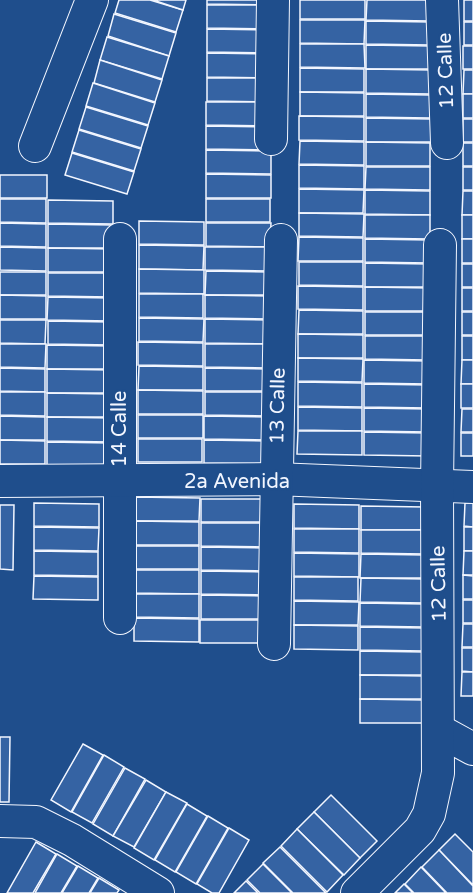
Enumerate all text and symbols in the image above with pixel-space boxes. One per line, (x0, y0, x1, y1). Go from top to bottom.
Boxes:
street label: 12 Calle (433, 32, 459, 110)
street label: 13 Calle (265, 367, 291, 445)
street label: 14 Calle (108, 391, 132, 467)
street label: 2a Avenida (184, 470, 290, 494)
street label: 12 Calle (426, 545, 452, 623)

